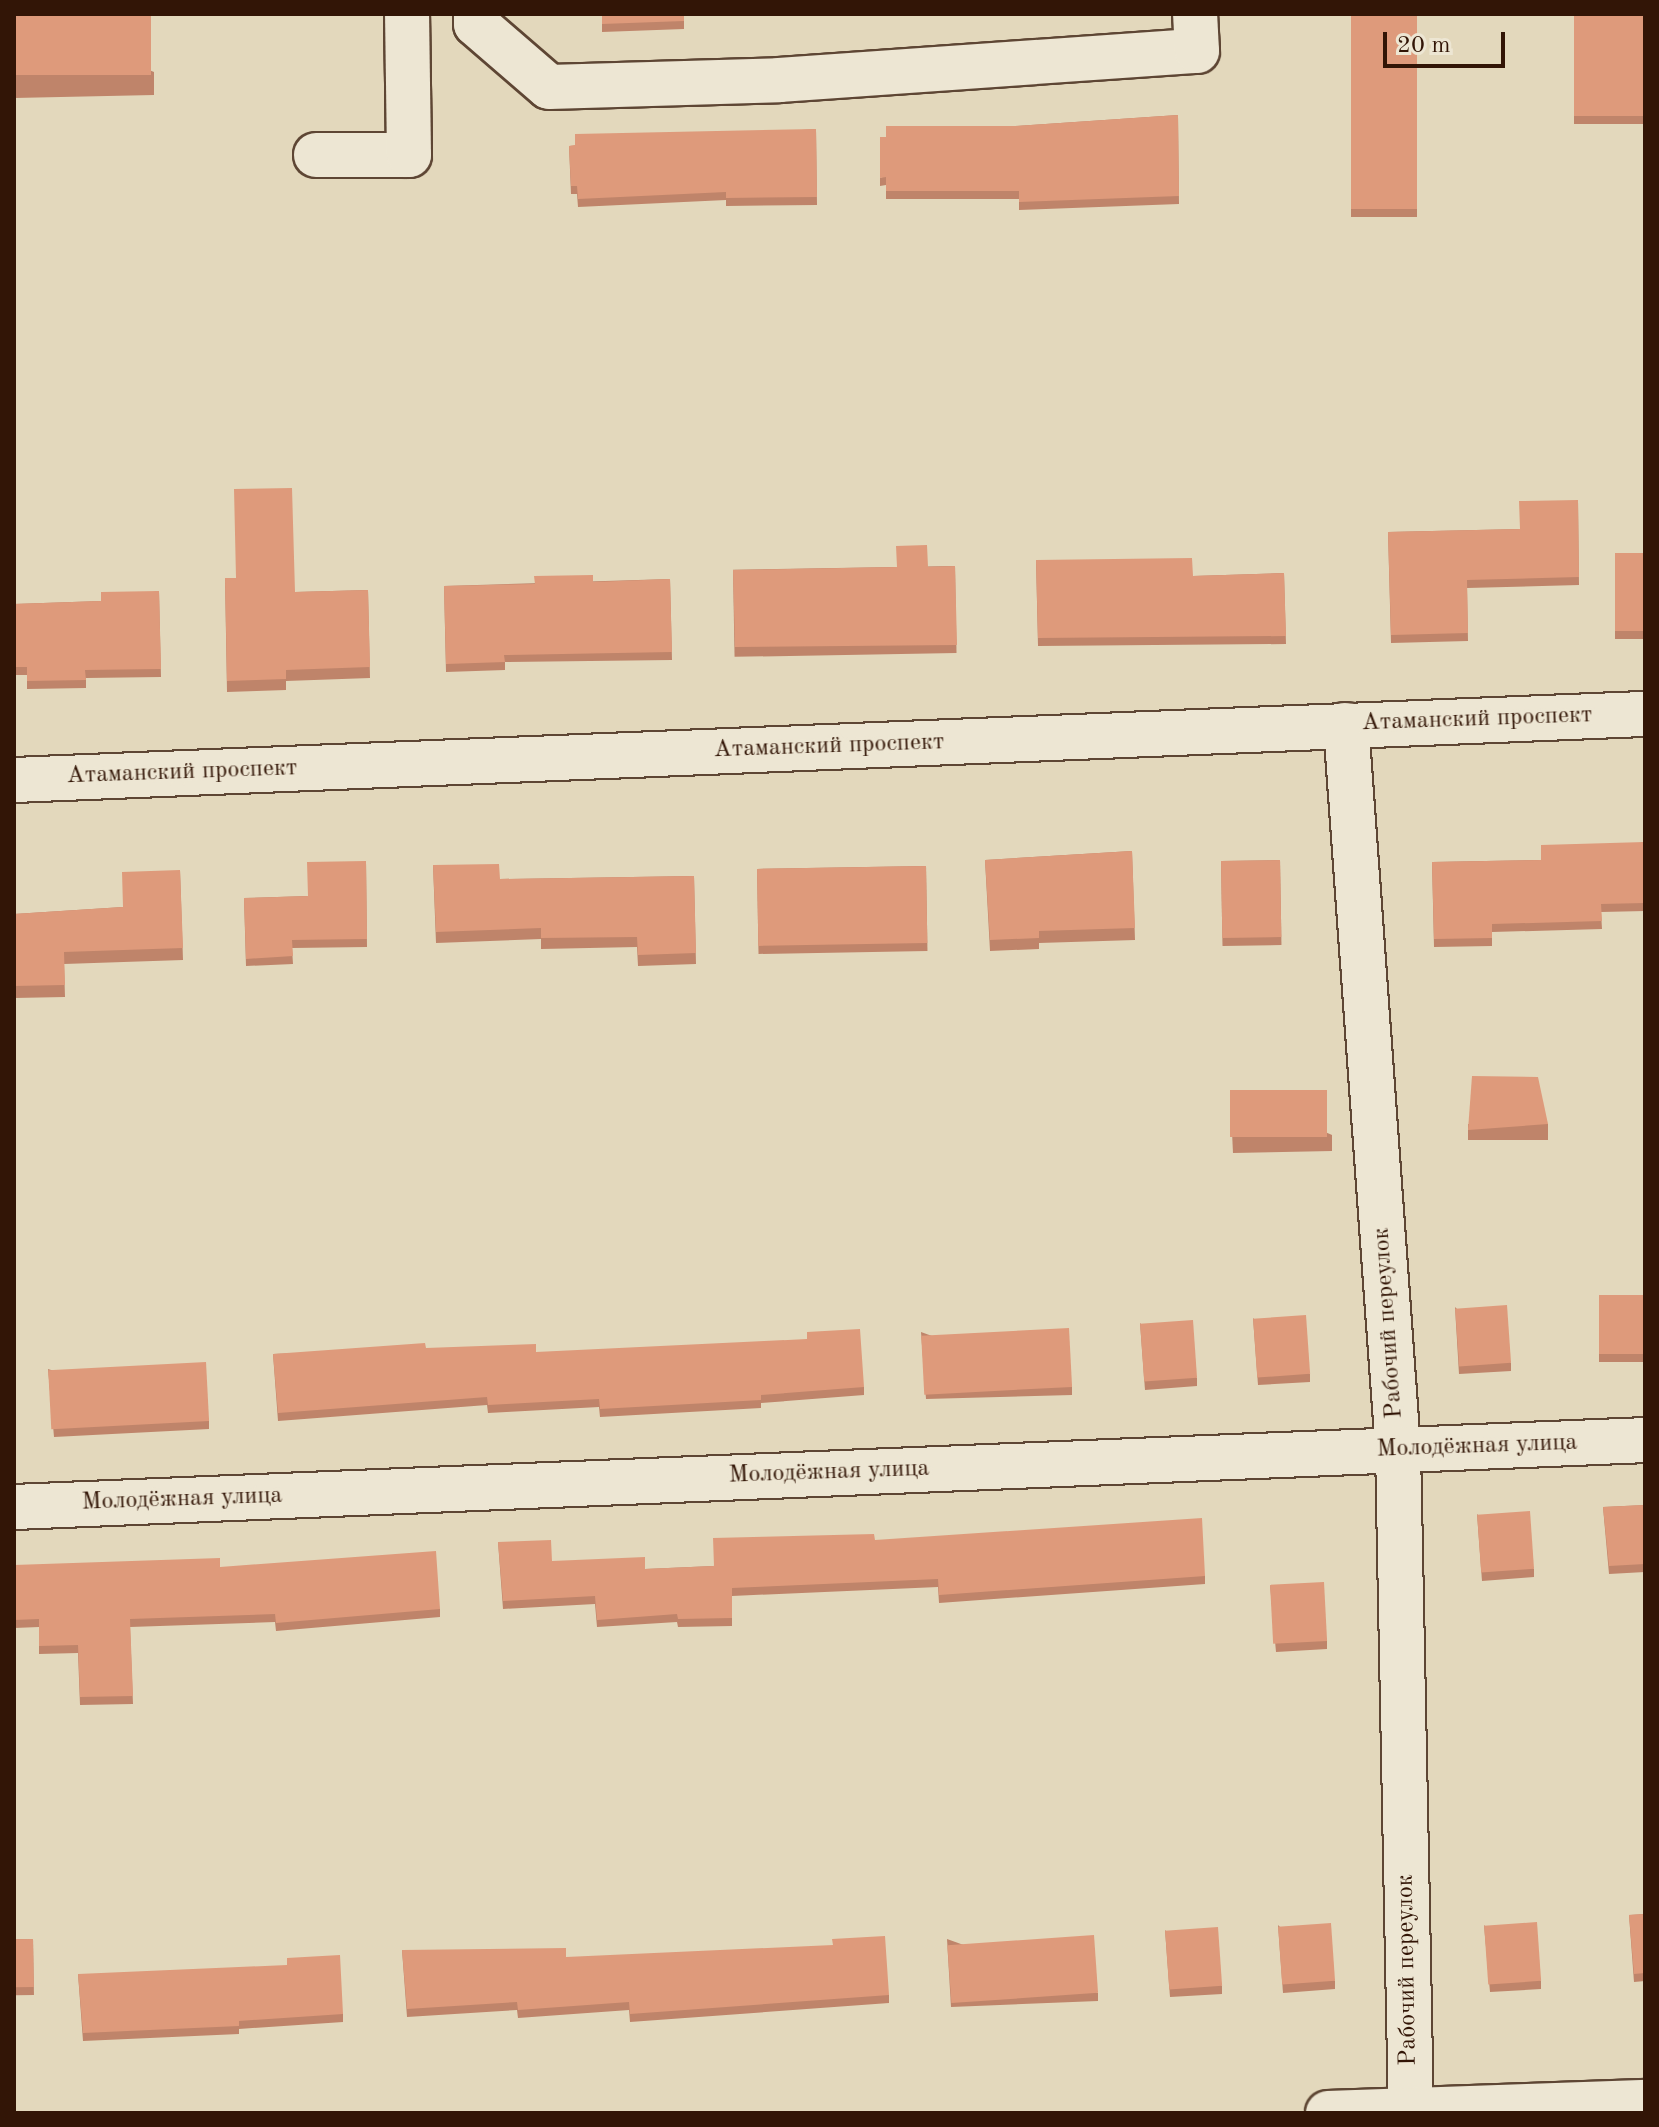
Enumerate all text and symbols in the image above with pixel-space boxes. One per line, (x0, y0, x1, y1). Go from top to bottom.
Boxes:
scale bar (1387, 16, 1509, 66)
text: 20 m (1397, 34, 1451, 58)
street label: Атаманский проспект (1361, 702, 1593, 738)
street label: Атаманский проспект (713, 729, 945, 765)
street label: Атаманский проспект (66, 755, 298, 791)
street label: Рабочий переулок (1368, 1226, 1410, 1420)
street label: Молодёжная улица (1376, 1429, 1578, 1465)
street label: Молодёжная улица (728, 1455, 930, 1491)
street label: Молодёжная улица (81, 1482, 283, 1518)
street label: Рабочий переулок (1392, 1874, 1424, 2066)

